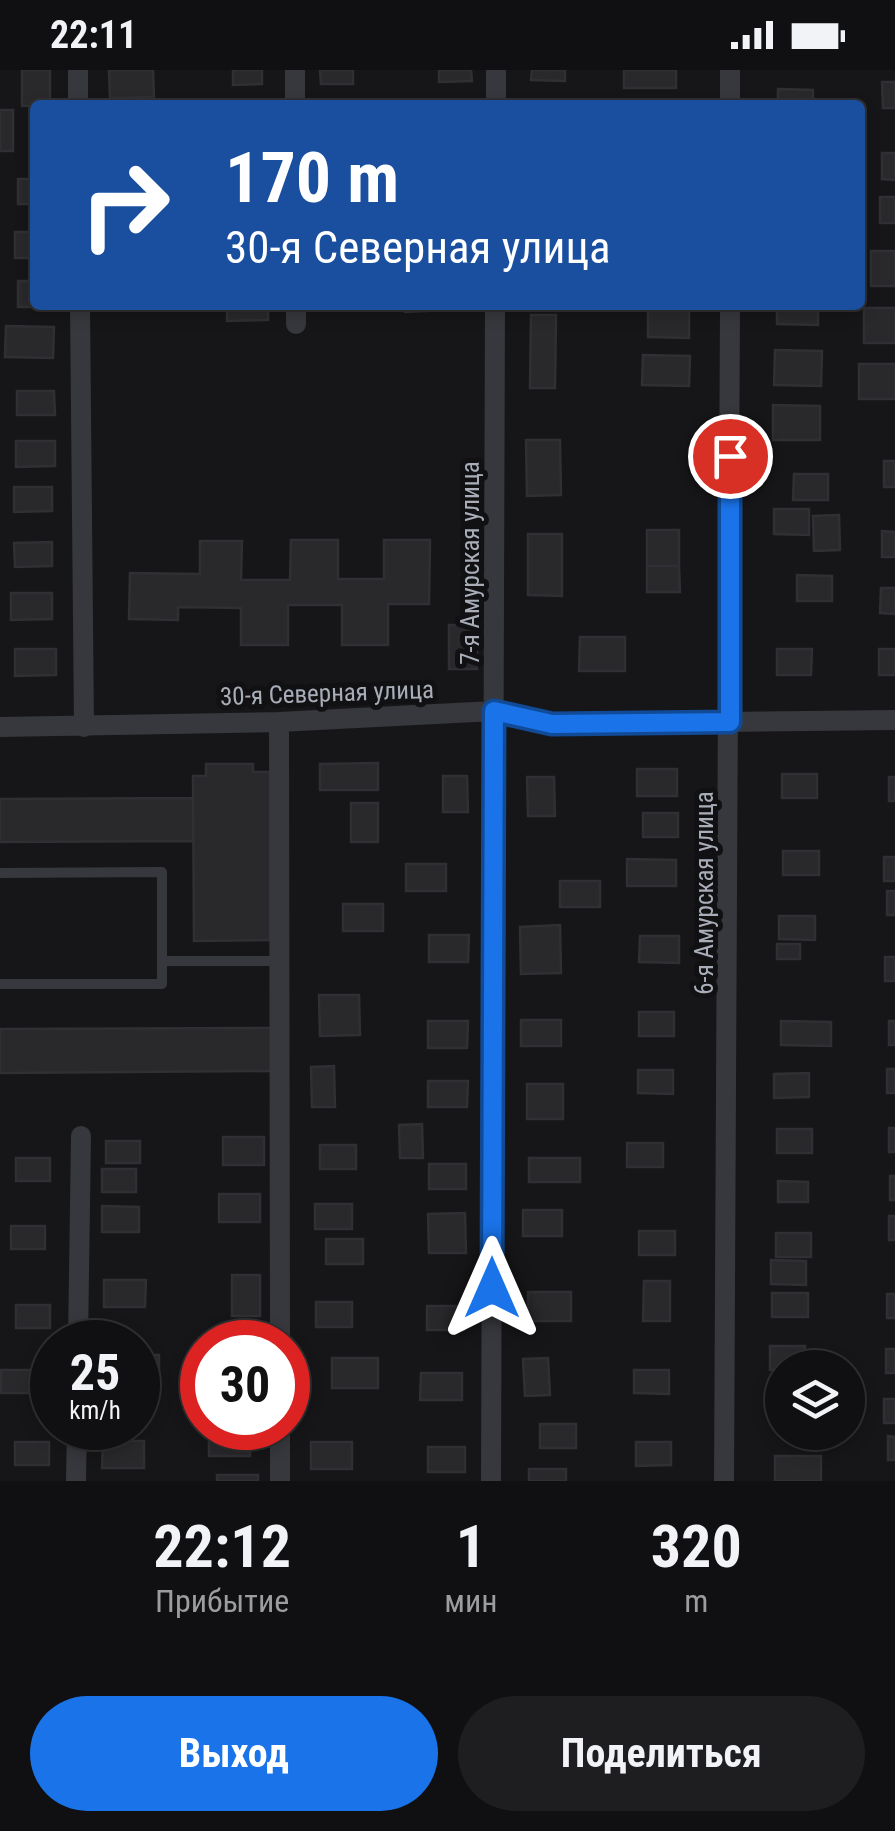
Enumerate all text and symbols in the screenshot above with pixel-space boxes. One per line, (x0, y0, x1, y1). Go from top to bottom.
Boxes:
text: 22:11 (50, 13, 137, 57)
text: 170 m (225, 137, 399, 219)
icon: right (60, 140, 190, 270)
text: 30-я Северная улица (225, 221, 611, 274)
pin (688, 414, 773, 499)
icon: arrive (703, 429, 758, 484)
street label: 7-я Амурская улица (456, 461, 485, 665)
street label: 30-я Северная улица (219, 675, 435, 711)
street label: 6-я Амурская улица (690, 791, 719, 995)
position arrow (440, 1236, 544, 1340)
speed limit sign: 30 (180, 1320, 310, 1450)
text: 25 (70, 1344, 120, 1402)
map controls (765, 1350, 865, 1450)
button: layers (765, 1350, 865, 1450)
text: km/h (69, 1396, 121, 1425)
text: 22:12 (153, 1511, 291, 1582)
text: 1 (456, 1511, 486, 1582)
text: 320 (651, 1511, 742, 1582)
text: Прибытие (155, 1582, 289, 1620)
text: мин (444, 1582, 497, 1620)
text: m (684, 1582, 708, 1620)
button: Выход (30, 1696, 438, 1811)
button: Поделиться (458, 1696, 865, 1811)

